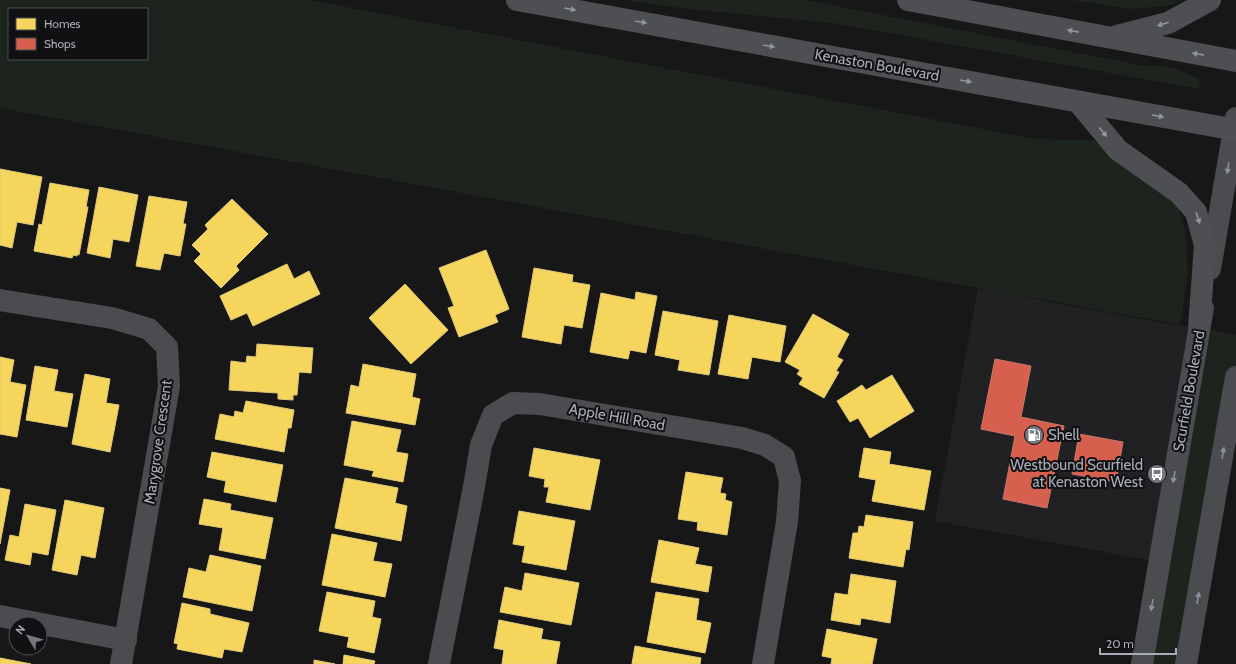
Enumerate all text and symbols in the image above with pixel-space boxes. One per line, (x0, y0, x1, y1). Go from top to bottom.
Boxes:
one-way arrow (563, 7, 576, 13)
legend (8, 8, 148, 60)
text: Homes (44, 16, 81, 31)
one-way arrow (635, 20, 647, 26)
one-way arrow (1157, 21, 1169, 27)
one-way arrow (1067, 28, 1079, 34)
text: Shops (44, 36, 76, 51)
one-way arrow (763, 43, 775, 49)
street label: Kenaston Boulevard (813, 45, 941, 85)
one-way arrow (1191, 51, 1204, 57)
one-way arrow (959, 79, 972, 85)
one-way arrow (1152, 113, 1164, 119)
one-way arrow (1098, 126, 1107, 137)
one-way arrow (1224, 162, 1230, 174)
one-way arrow (1195, 212, 1201, 224)
street label: Scurfield Boulevard (1169, 329, 1209, 453)
street label: Marygrove Crescent (140, 379, 176, 505)
street label: Apple Hill Road (568, 400, 666, 434)
fuel station icon: Shell (1023, 424, 1045, 446)
place label: Shell (1048, 426, 1080, 444)
one-way arrow (1220, 447, 1226, 459)
place label: Westbound Scurfield at Kenaston West (1010, 456, 1143, 491)
bus stop icon: Westbound Scurfield at Kenaston West (1146, 463, 1168, 485)
one-way arrow (1171, 471, 1177, 483)
one-way arrow (1195, 592, 1201, 604)
one-way arrow (1149, 599, 1155, 611)
north arrow (8, 616, 48, 656)
text: N (12, 622, 28, 637)
scale bar (1100, 630, 1176, 656)
text: 20 m (1106, 636, 1134, 651)

